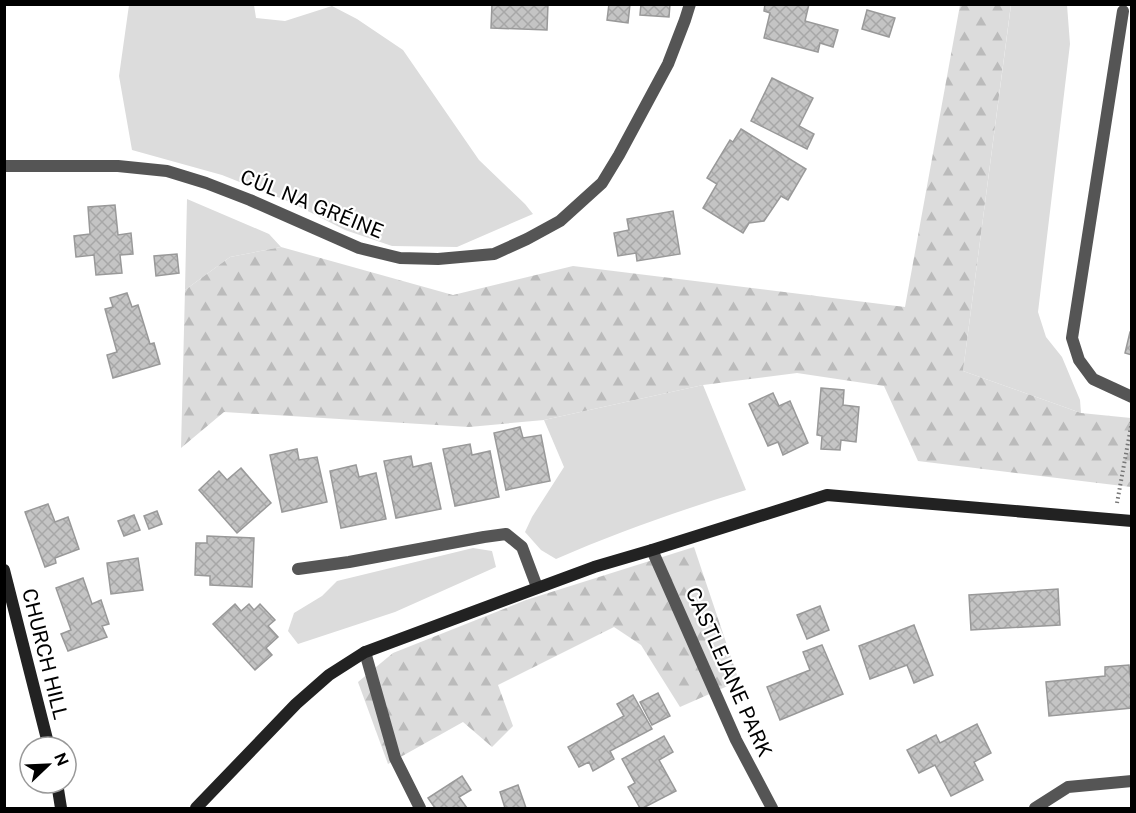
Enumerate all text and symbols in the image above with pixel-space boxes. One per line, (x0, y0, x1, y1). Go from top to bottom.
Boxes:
street label: CÚL NA GRÉINE (237, 163, 387, 244)
street label: CASTLEJANE PARK (681, 583, 777, 761)
street label: CHURCH HILL (17, 586, 73, 722)
north arrow (18, 735, 78, 795)
text: N (50, 750, 73, 769)

